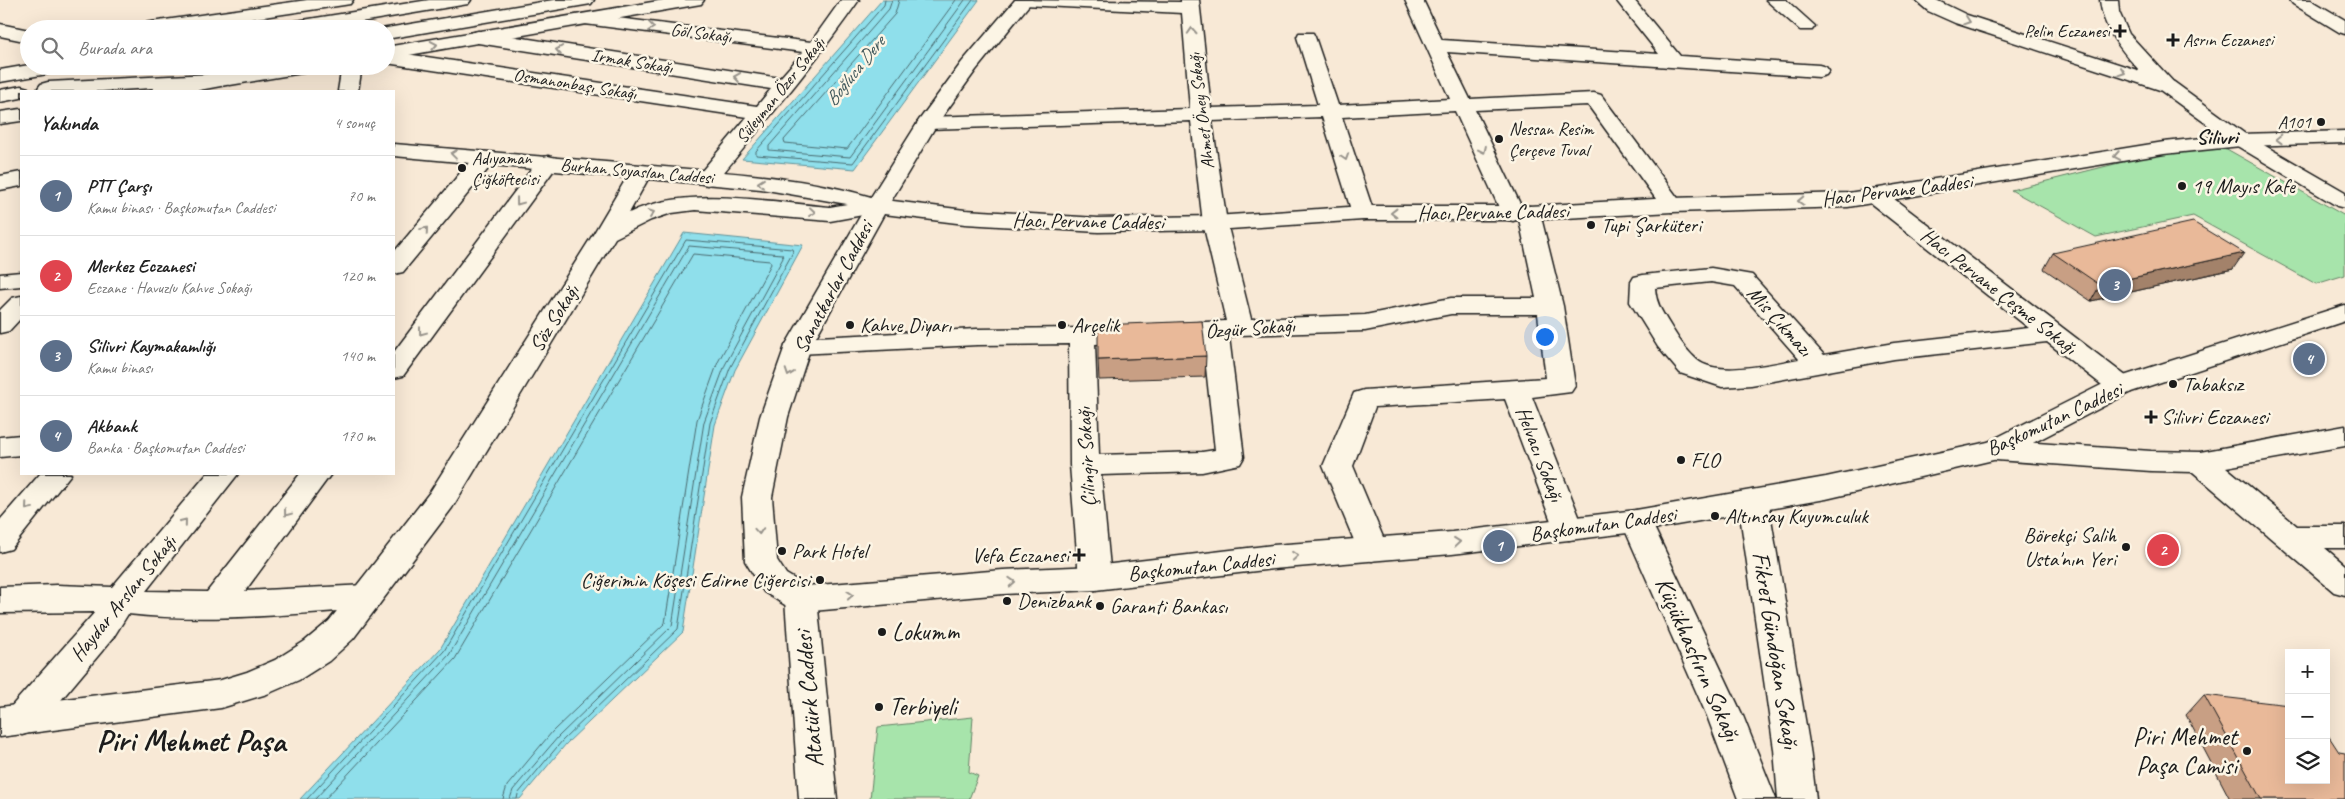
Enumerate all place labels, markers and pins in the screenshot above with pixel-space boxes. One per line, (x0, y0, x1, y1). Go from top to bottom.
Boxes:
place label: Pelin Eczanesi (2024, 20, 2113, 42)
marker: Pelin Eczanesi (2114, 25, 2126, 37)
place label: Asrın Eczanesi (2183, 29, 2276, 51)
marker: Asrın Eczanesi (2167, 34, 2179, 46)
place label: A101 (2278, 111, 2312, 133)
marker: A101 (2315, 116, 2327, 128)
place label: Nessan Resim Çerçeve Tuval (1509, 118, 1595, 162)
marker: Nessan Resim Çerçeve Tuval (1493, 133, 1505, 145)
place label: Adıyaman Çiğköftecisi (472, 147, 542, 191)
marker: Adıyaman Çiğköftecisi (456, 162, 468, 174)
place label: 19 Mayıs Kafe (2192, 173, 2296, 199)
marker: 19 Mayıs Kafe (2176, 180, 2188, 192)
place label: Tupi Şarküteri (1601, 212, 1704, 238)
marker: Tupi Şarküteri (1585, 219, 1597, 231)
pin: 3 (2099, 266, 2131, 304)
place label: Kahve Diyarı (860, 312, 952, 338)
place label: Arçelik (1072, 312, 1121, 338)
marker: Kahve Diyarı (844, 319, 856, 331)
marker: Arçelik (1056, 319, 1068, 331)
pin: 4 (2293, 340, 2325, 378)
place label: Tabaksız (2183, 371, 2245, 397)
marker: Tabaksız (2167, 378, 2179, 390)
place label: Silivri Eczanesi (2161, 404, 2271, 430)
marker: Silivri Eczanesi (2145, 411, 2157, 423)
place label: FLO (1691, 447, 1722, 473)
marker: FLO (1675, 454, 1687, 466)
place label: Altınsay Kuyumculuk (1725, 503, 1869, 529)
marker: Altınsay Kuyumculuk (1709, 510, 1721, 522)
place label: Börekçi Salih Usta'nın Yeri (2024, 522, 2119, 572)
pin: 1 (1483, 527, 1515, 565)
pin: 2 (2147, 531, 2179, 569)
place label: Park Hotel (792, 538, 870, 564)
marker: Börekçi Salih Usta'nın Yeri (2120, 541, 2132, 553)
place label: Vefa Eczanesi (972, 542, 1072, 568)
marker: Park Hotel (776, 545, 788, 557)
marker: Vefa Eczanesi (1073, 549, 1085, 561)
place label: Ciğerimin Köşesi Edirne Ciğercisi (581, 567, 813, 593)
marker: Ciğerimin Köşesi Edirne Ciğercisi (814, 574, 826, 586)
place label: Denizbank (1017, 588, 1092, 614)
place label: Garanti Bankası (1110, 593, 1229, 619)
marker: Denizbank (1001, 595, 1013, 607)
marker: Garanti Bankası (1094, 600, 1106, 612)
place label: Lokumm (892, 616, 960, 648)
marker: Lokumm (876, 626, 888, 638)
place label: Terbiyeli (889, 691, 960, 723)
marker: Terbiyeli (873, 701, 885, 713)
place label: Piri Mehmet Paşa Camisi (2133, 721, 2240, 782)
marker: Piri Mehmet Paşa Camisi (2241, 745, 2253, 757)

